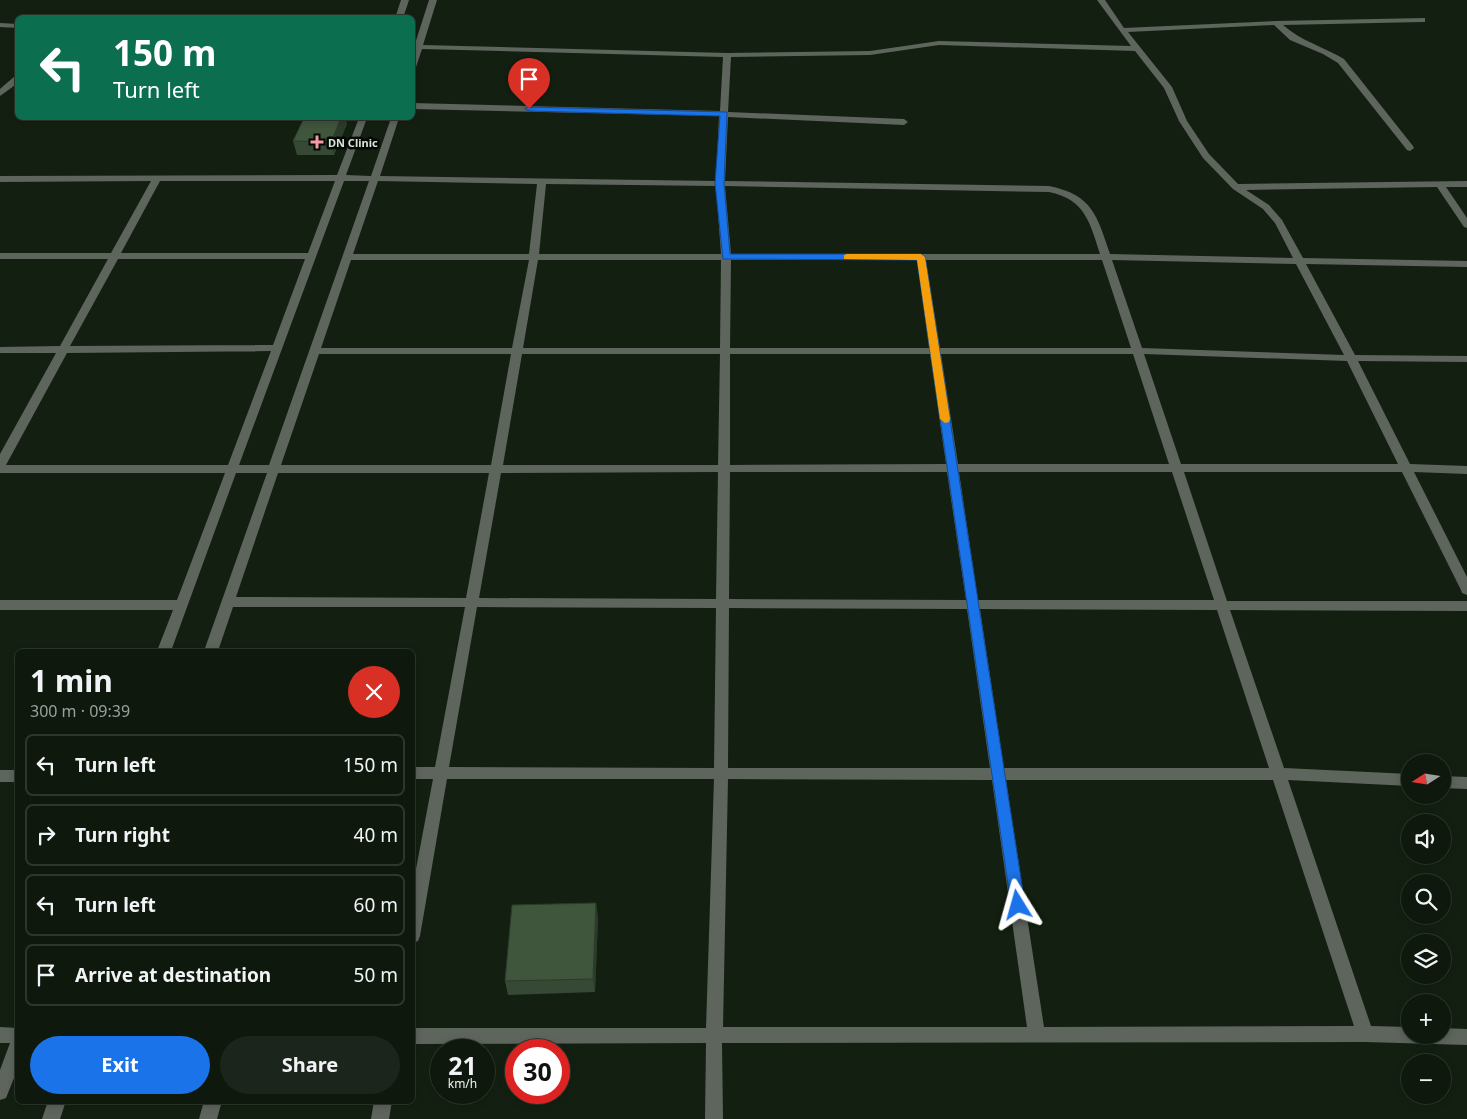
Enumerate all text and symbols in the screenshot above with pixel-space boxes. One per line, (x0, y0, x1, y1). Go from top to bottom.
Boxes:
text: 150 m (113, 29, 216, 76)
icon: left (30, 35, 95, 100)
pin (508, 58, 550, 109)
icon: arrive (515, 65, 543, 93)
text: Turn left (113, 74, 200, 104)
marker: DN Clinic (310, 135, 324, 149)
place label: DN Clinic (328, 135, 378, 150)
text: 1 min (30, 660, 113, 701)
button: close (348, 666, 400, 718)
text: 300 m · 09:39 (30, 700, 130, 722)
icon: left (32, 751, 60, 779)
text: Turn left (75, 752, 156, 778)
text: 150 m (343, 752, 398, 778)
north arrow (1401, 754, 1451, 804)
map controls (1401, 754, 1451, 1104)
button: sound (1401, 814, 1451, 864)
icon: right (32, 821, 60, 849)
text: Turn right (75, 822, 170, 848)
text: 40 m (354, 822, 398, 848)
button: search (1401, 874, 1451, 924)
position arrow (991, 878, 1043, 930)
icon: left (32, 891, 60, 919)
text: Turn left (75, 892, 156, 918)
text: 60 m (354, 892, 398, 918)
button: layers (1401, 934, 1451, 984)
icon: arrive (32, 961, 60, 989)
text: Arrive at destination (75, 962, 271, 988)
text: 50 m (354, 962, 398, 988)
button: + (1401, 994, 1451, 1044)
button: Exit (30, 1036, 210, 1094)
button: Share (220, 1036, 400, 1094)
speed limit sign: 30 (505, 1039, 570, 1104)
text: 21 (448, 1048, 477, 1082)
button: − (1401, 1054, 1451, 1104)
text: km/h (448, 1075, 477, 1092)

